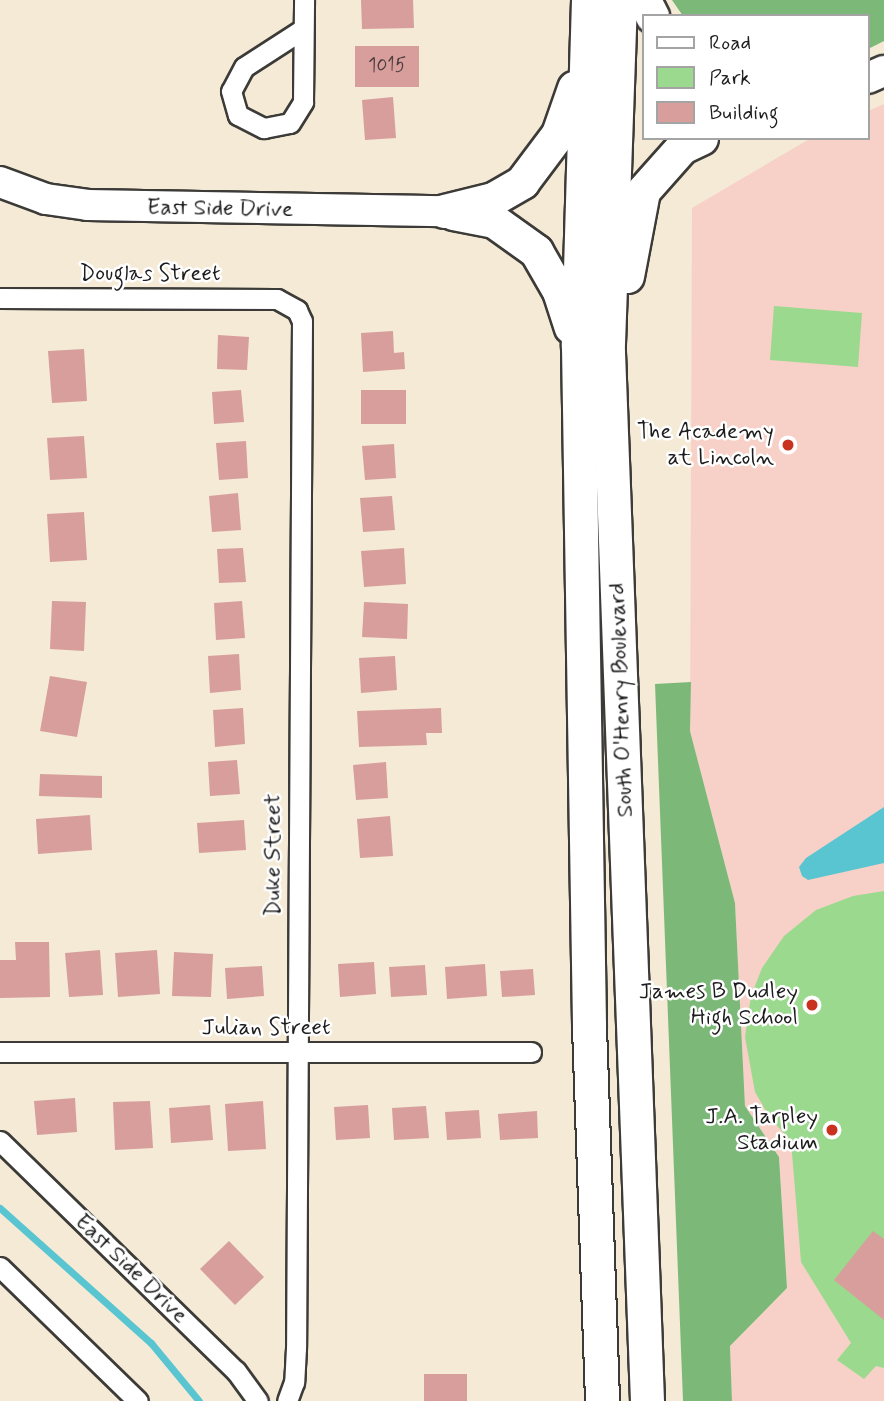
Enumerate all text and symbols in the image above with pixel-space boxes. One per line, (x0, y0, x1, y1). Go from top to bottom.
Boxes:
legend (642, 14, 870, 140)
text: Road (709, 29, 751, 57)
house number: 1015 (368, 55, 406, 77)
text: Park (709, 64, 751, 92)
text: Building (709, 99, 779, 127)
street label: East Side Drive (148, 194, 292, 224)
street label: Douglas Street (77, 260, 223, 288)
place label: The Academy at Lincoln (639, 418, 774, 472)
marker: The Academy at Lincoln (780, 437, 796, 453)
street label: South O'Henry Boulevard (604, 582, 640, 818)
street label: Duke Street (260, 794, 288, 916)
place label: James B Dudley High School (640, 978, 798, 1032)
marker: James B Dudley High School (804, 997, 820, 1013)
street label: Julian Street (200, 1014, 332, 1042)
place label: J.A. Tarpley Stadium (705, 1103, 818, 1157)
marker: J.A. Tarpley Stadium (824, 1122, 840, 1138)
street label: East Side Drive (70, 1209, 192, 1329)

